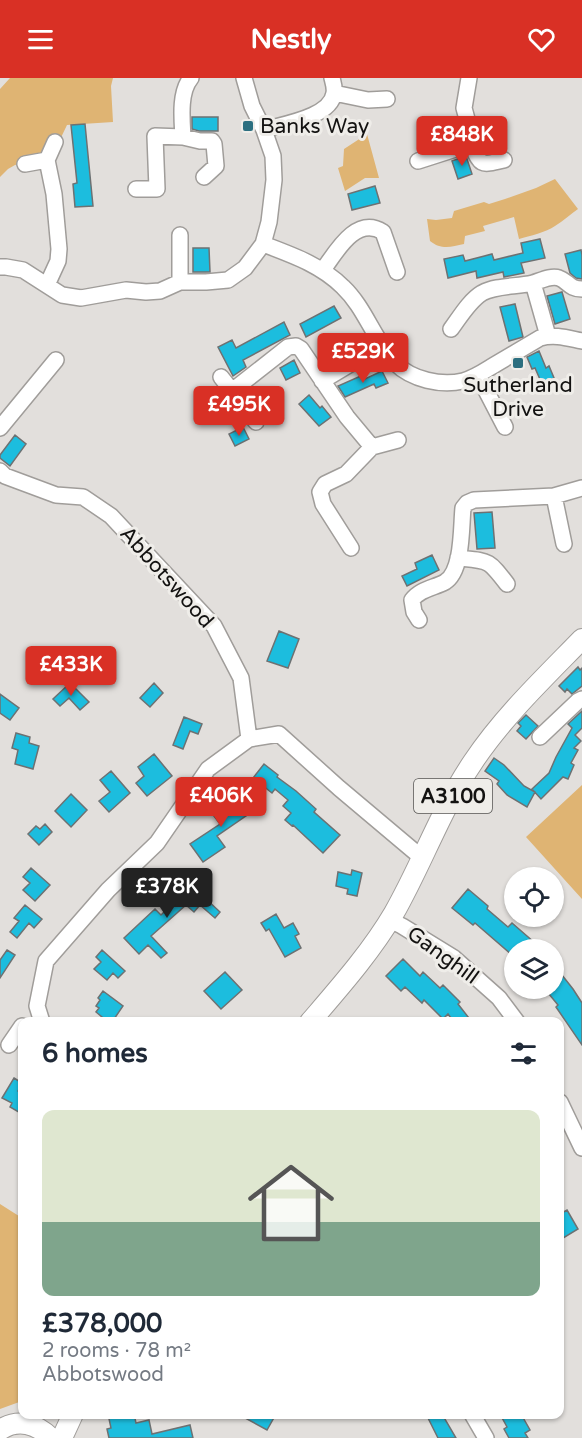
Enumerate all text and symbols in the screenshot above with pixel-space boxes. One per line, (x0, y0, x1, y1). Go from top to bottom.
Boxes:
icon: menu (24, 23, 57, 56)
text: Nestly (251, 23, 331, 56)
icon: heart (525, 23, 558, 56)
place label: Banks Way (260, 114, 369, 139)
pin: £848K (420, 116, 504, 167)
marker: Banks Way (241, 119, 255, 133)
text: £848K (430, 123, 494, 147)
pin: £529K (321, 333, 405, 384)
text: £529K (331, 340, 395, 364)
marker: Sutherland Drive (511, 356, 525, 370)
place label: Sutherland Drive (463, 373, 573, 422)
pin: £495K (197, 386, 281, 437)
text: £495K (207, 393, 271, 417)
street label: Abbotswood (115, 521, 219, 633)
pin: £433K (29, 646, 113, 697)
text: £433K (39, 653, 103, 677)
pin: £406K (179, 777, 263, 828)
road number: A3100 (414, 779, 492, 813)
text: £406K (189, 784, 253, 808)
map controls (504, 867, 564, 999)
button: locate (504, 867, 564, 927)
pin: £378K (125, 868, 209, 919)
text: £378K (135, 875, 199, 899)
street label: Ganghill (402, 921, 483, 990)
button: layers (504, 939, 564, 999)
icon: filters (507, 1037, 540, 1070)
text: 6 homes (42, 1038, 148, 1069)
icon: home (237, 1149, 345, 1257)
text: £378,000 (42, 1308, 162, 1339)
text: 2 rooms · 78 m² (42, 1339, 191, 1363)
text: Abbotswood (42, 1363, 164, 1387)

